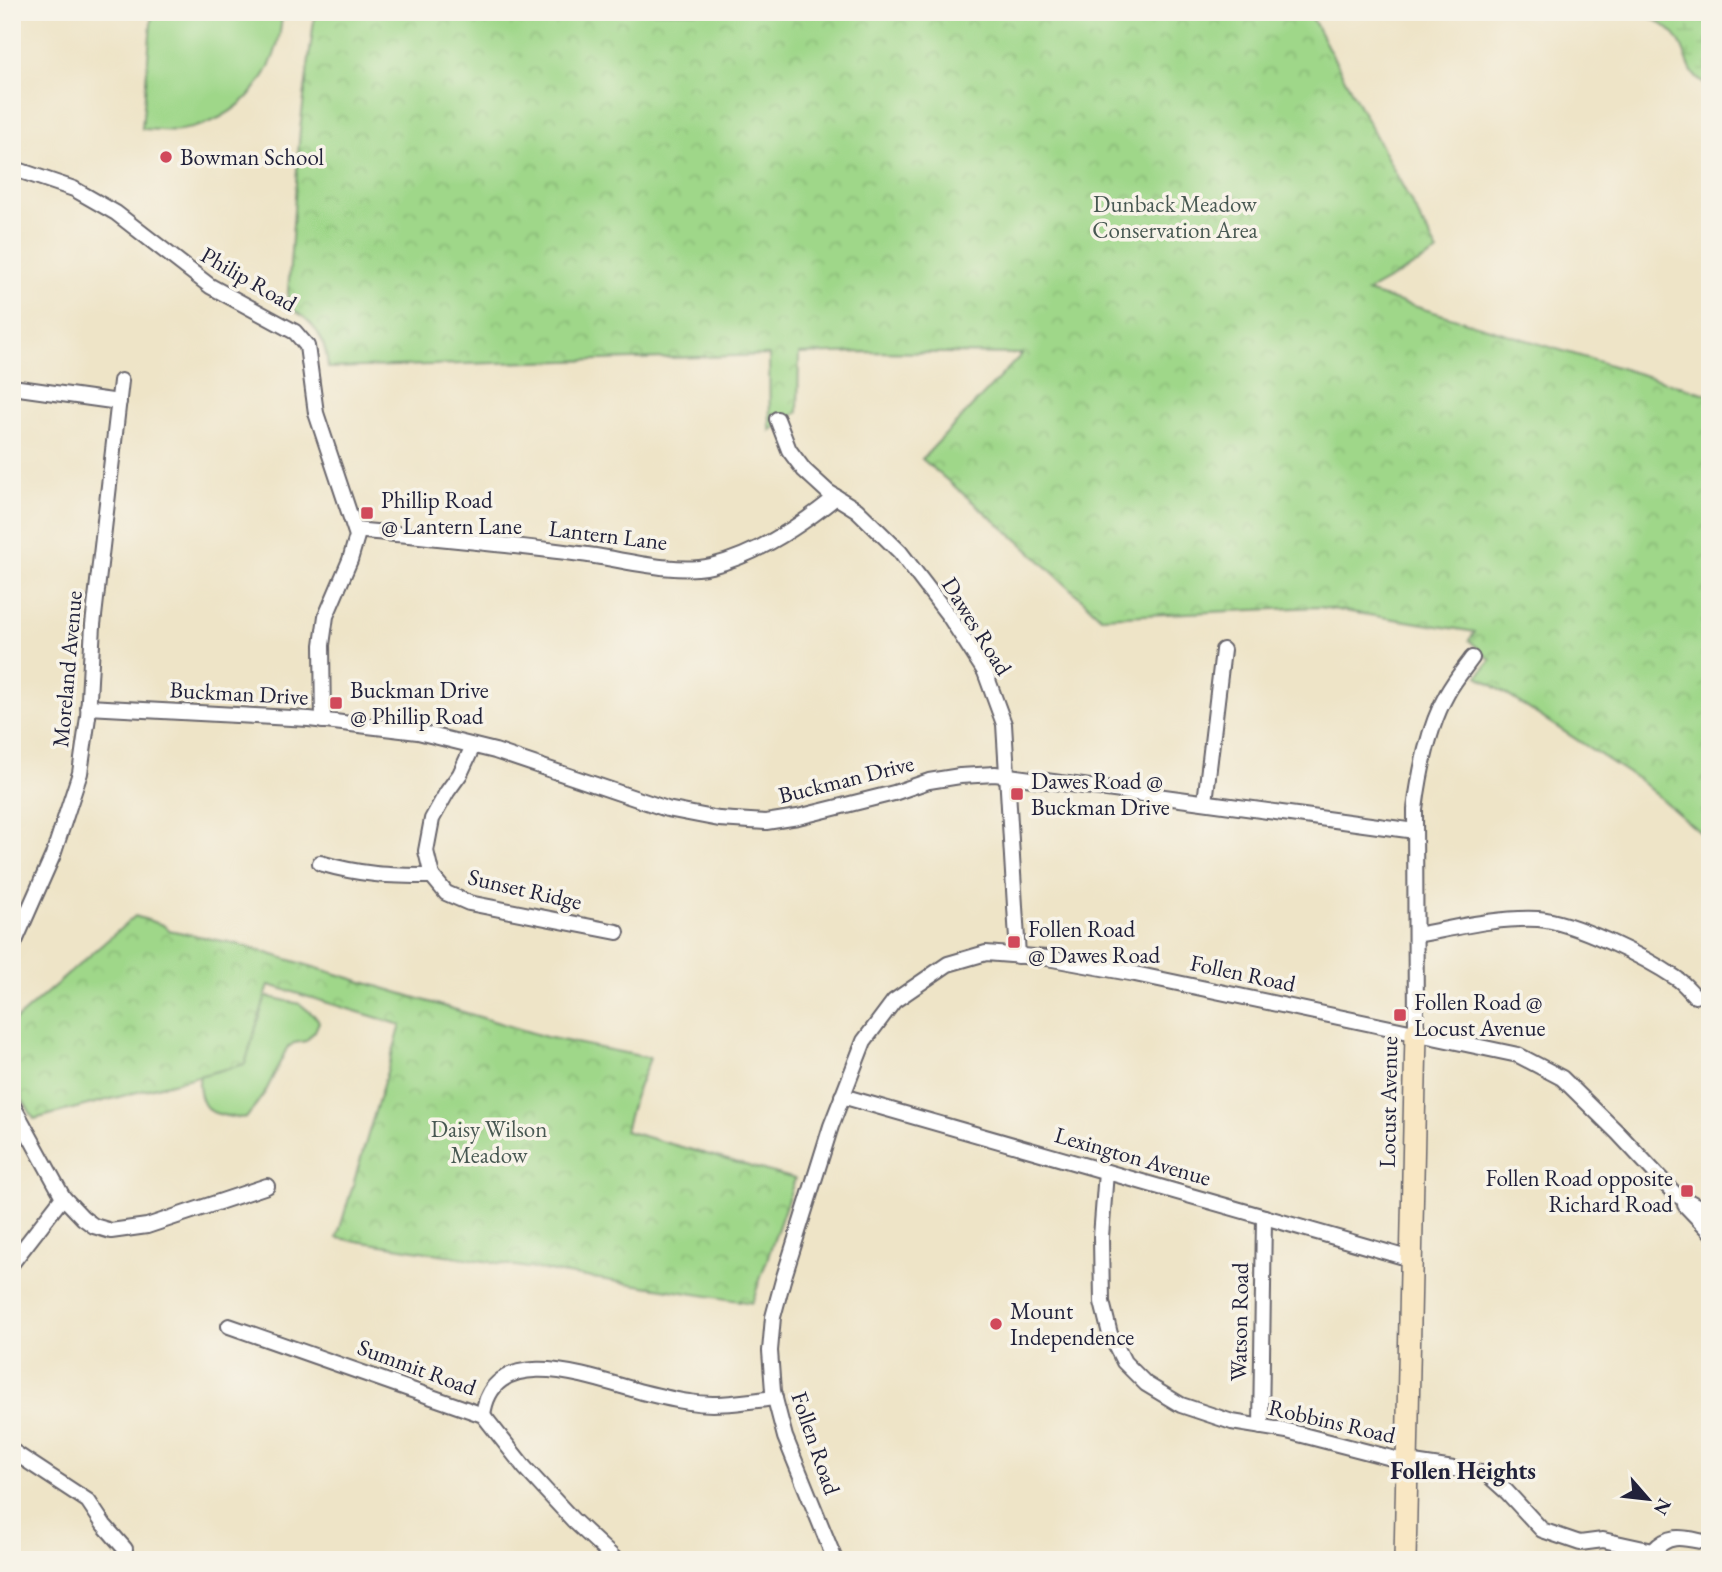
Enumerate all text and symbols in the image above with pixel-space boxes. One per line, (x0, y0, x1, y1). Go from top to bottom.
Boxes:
place label: Bowman School (180, 142, 324, 172)
marker: Bowman School (158, 149, 174, 165)
park label: Dunback Meadow Conservation Area (1092, 189, 1259, 245)
street label: Philip Road (196, 240, 303, 319)
place label: Phillip Road @ Lantern Lane (381, 485, 522, 541)
marker: Phillip Road @ Lantern Lane (359, 505, 375, 521)
street label: Lantern Lane (547, 513, 669, 557)
street label: Dawes Road (935, 571, 1019, 681)
street label: Moreland Avenue (45, 589, 89, 749)
street label: Buckman Drive (169, 674, 309, 712)
place label: Buckman Drive @ Phillip Road (350, 675, 489, 731)
marker: Buckman Drive @ Phillip Road (328, 695, 344, 711)
street label: Buckman Drive (775, 748, 917, 810)
place label: Dawes Road @ Buckman Drive (1031, 766, 1170, 822)
marker: Dawes Road @ Buckman Drive (1009, 786, 1025, 802)
street label: Sunset Ridge (465, 861, 585, 917)
place label: Follen Road @ Dawes Road (1028, 914, 1161, 970)
marker: Follen Road @ Dawes Road (1006, 934, 1022, 950)
street label: Follen Road (1188, 947, 1299, 999)
place label: Follen Road @ Locust Avenue (1414, 987, 1546, 1043)
marker: Follen Road @ Locust Avenue (1392, 1007, 1408, 1023)
street label: Locust Avenue (1372, 1036, 1404, 1168)
park label: Daisy Wilson Meadow (431, 1114, 547, 1170)
street label: Lexington Avenue (1051, 1119, 1215, 1193)
place label: Follen Road opposite Richard Road (1485, 1163, 1673, 1219)
marker: Follen Road opposite Richard Road (1679, 1183, 1695, 1199)
street label: Watson Road (1223, 1262, 1255, 1382)
place label: Mount Independence (1010, 1296, 1134, 1352)
marker: Mount Independence (988, 1316, 1004, 1332)
street label: Summit Road (354, 1332, 481, 1402)
street label: Follen Road (784, 1388, 848, 1499)
street label: Robbins Road (1266, 1392, 1399, 1450)
district label: Follen Heights (1390, 1455, 1536, 1487)
north arrow (1614, 1464, 1684, 1534)
text: N (1648, 1494, 1677, 1520)

